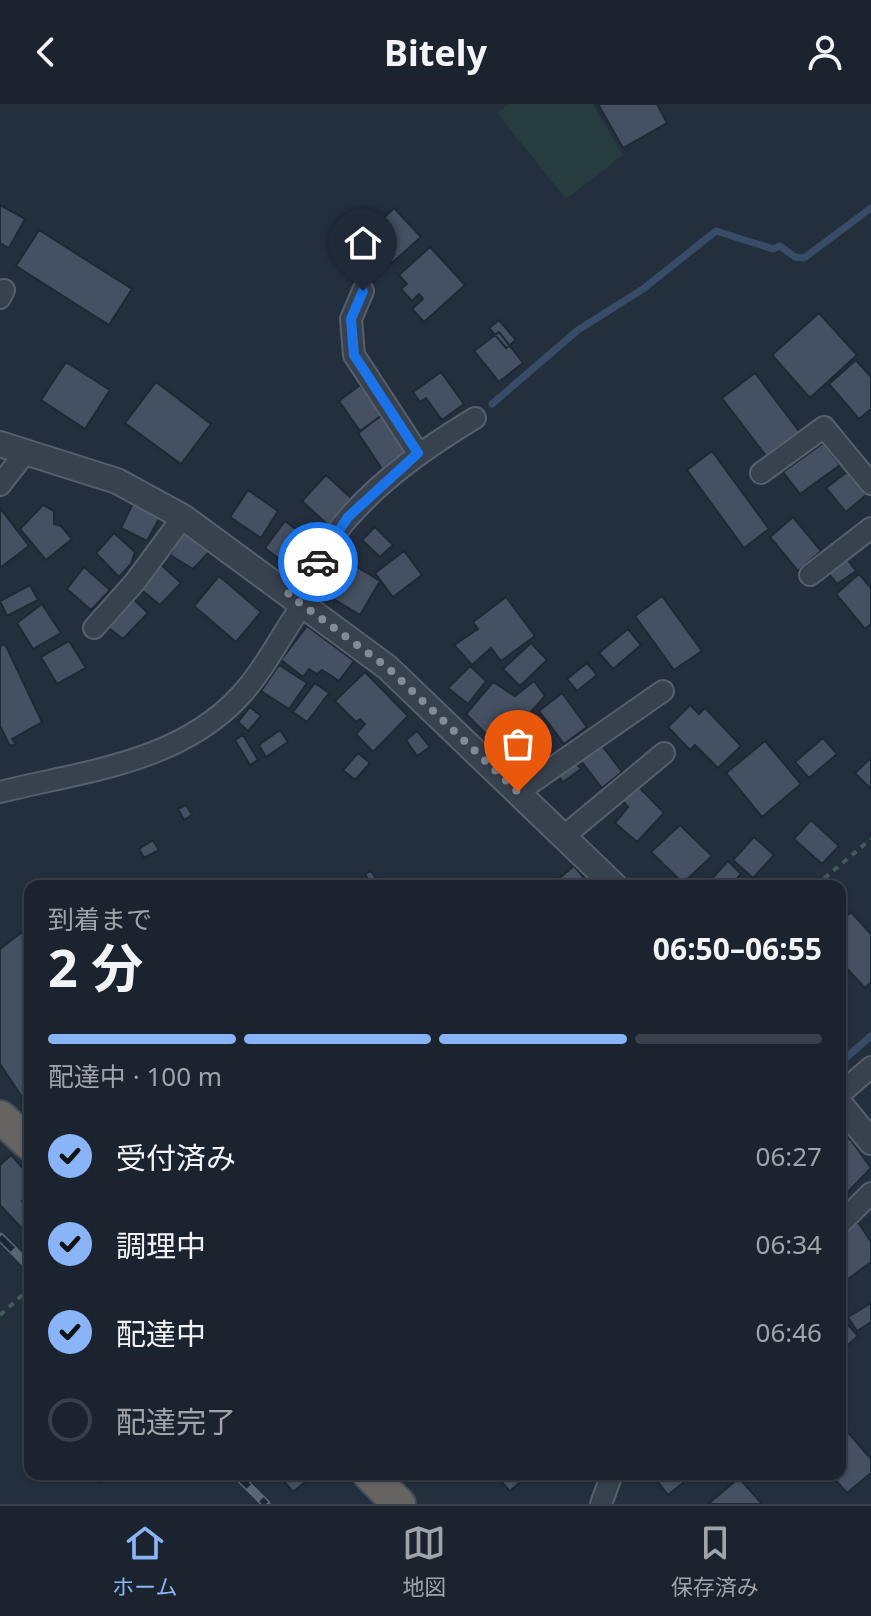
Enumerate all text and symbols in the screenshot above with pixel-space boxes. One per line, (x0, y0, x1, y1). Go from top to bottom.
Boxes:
text: Bitely (384, 28, 487, 77)
icon: back (24, 30, 68, 74)
icon: person (803, 30, 847, 74)
pin (329, 209, 397, 291)
icon: home (341, 221, 385, 265)
courier (278, 522, 358, 602)
icon: car (296, 540, 340, 584)
pin (484, 710, 552, 792)
icon: bag (496, 722, 540, 766)
text: 到着まで (48, 901, 152, 937)
text: 06:50–06:55 (653, 928, 822, 969)
text: 2 分 (48, 931, 143, 1002)
text: 配達中 · 100 m (48, 1058, 222, 1094)
icon: check (48, 1134, 92, 1178)
text: 受付済み (116, 1137, 236, 1178)
text: 06:27 (756, 1138, 822, 1174)
icon: check (48, 1222, 92, 1266)
text: 調理中 (116, 1225, 206, 1266)
text: 06:34 (756, 1226, 822, 1262)
icon: check (48, 1310, 92, 1354)
text: 配達中 (116, 1313, 206, 1354)
text: 06:46 (756, 1314, 822, 1350)
text: 配達完了 (116, 1401, 236, 1442)
tab: ホーム (112, 1521, 178, 1601)
tab: 地図 (402, 1521, 446, 1601)
tab: 保存済み (671, 1521, 759, 1601)

